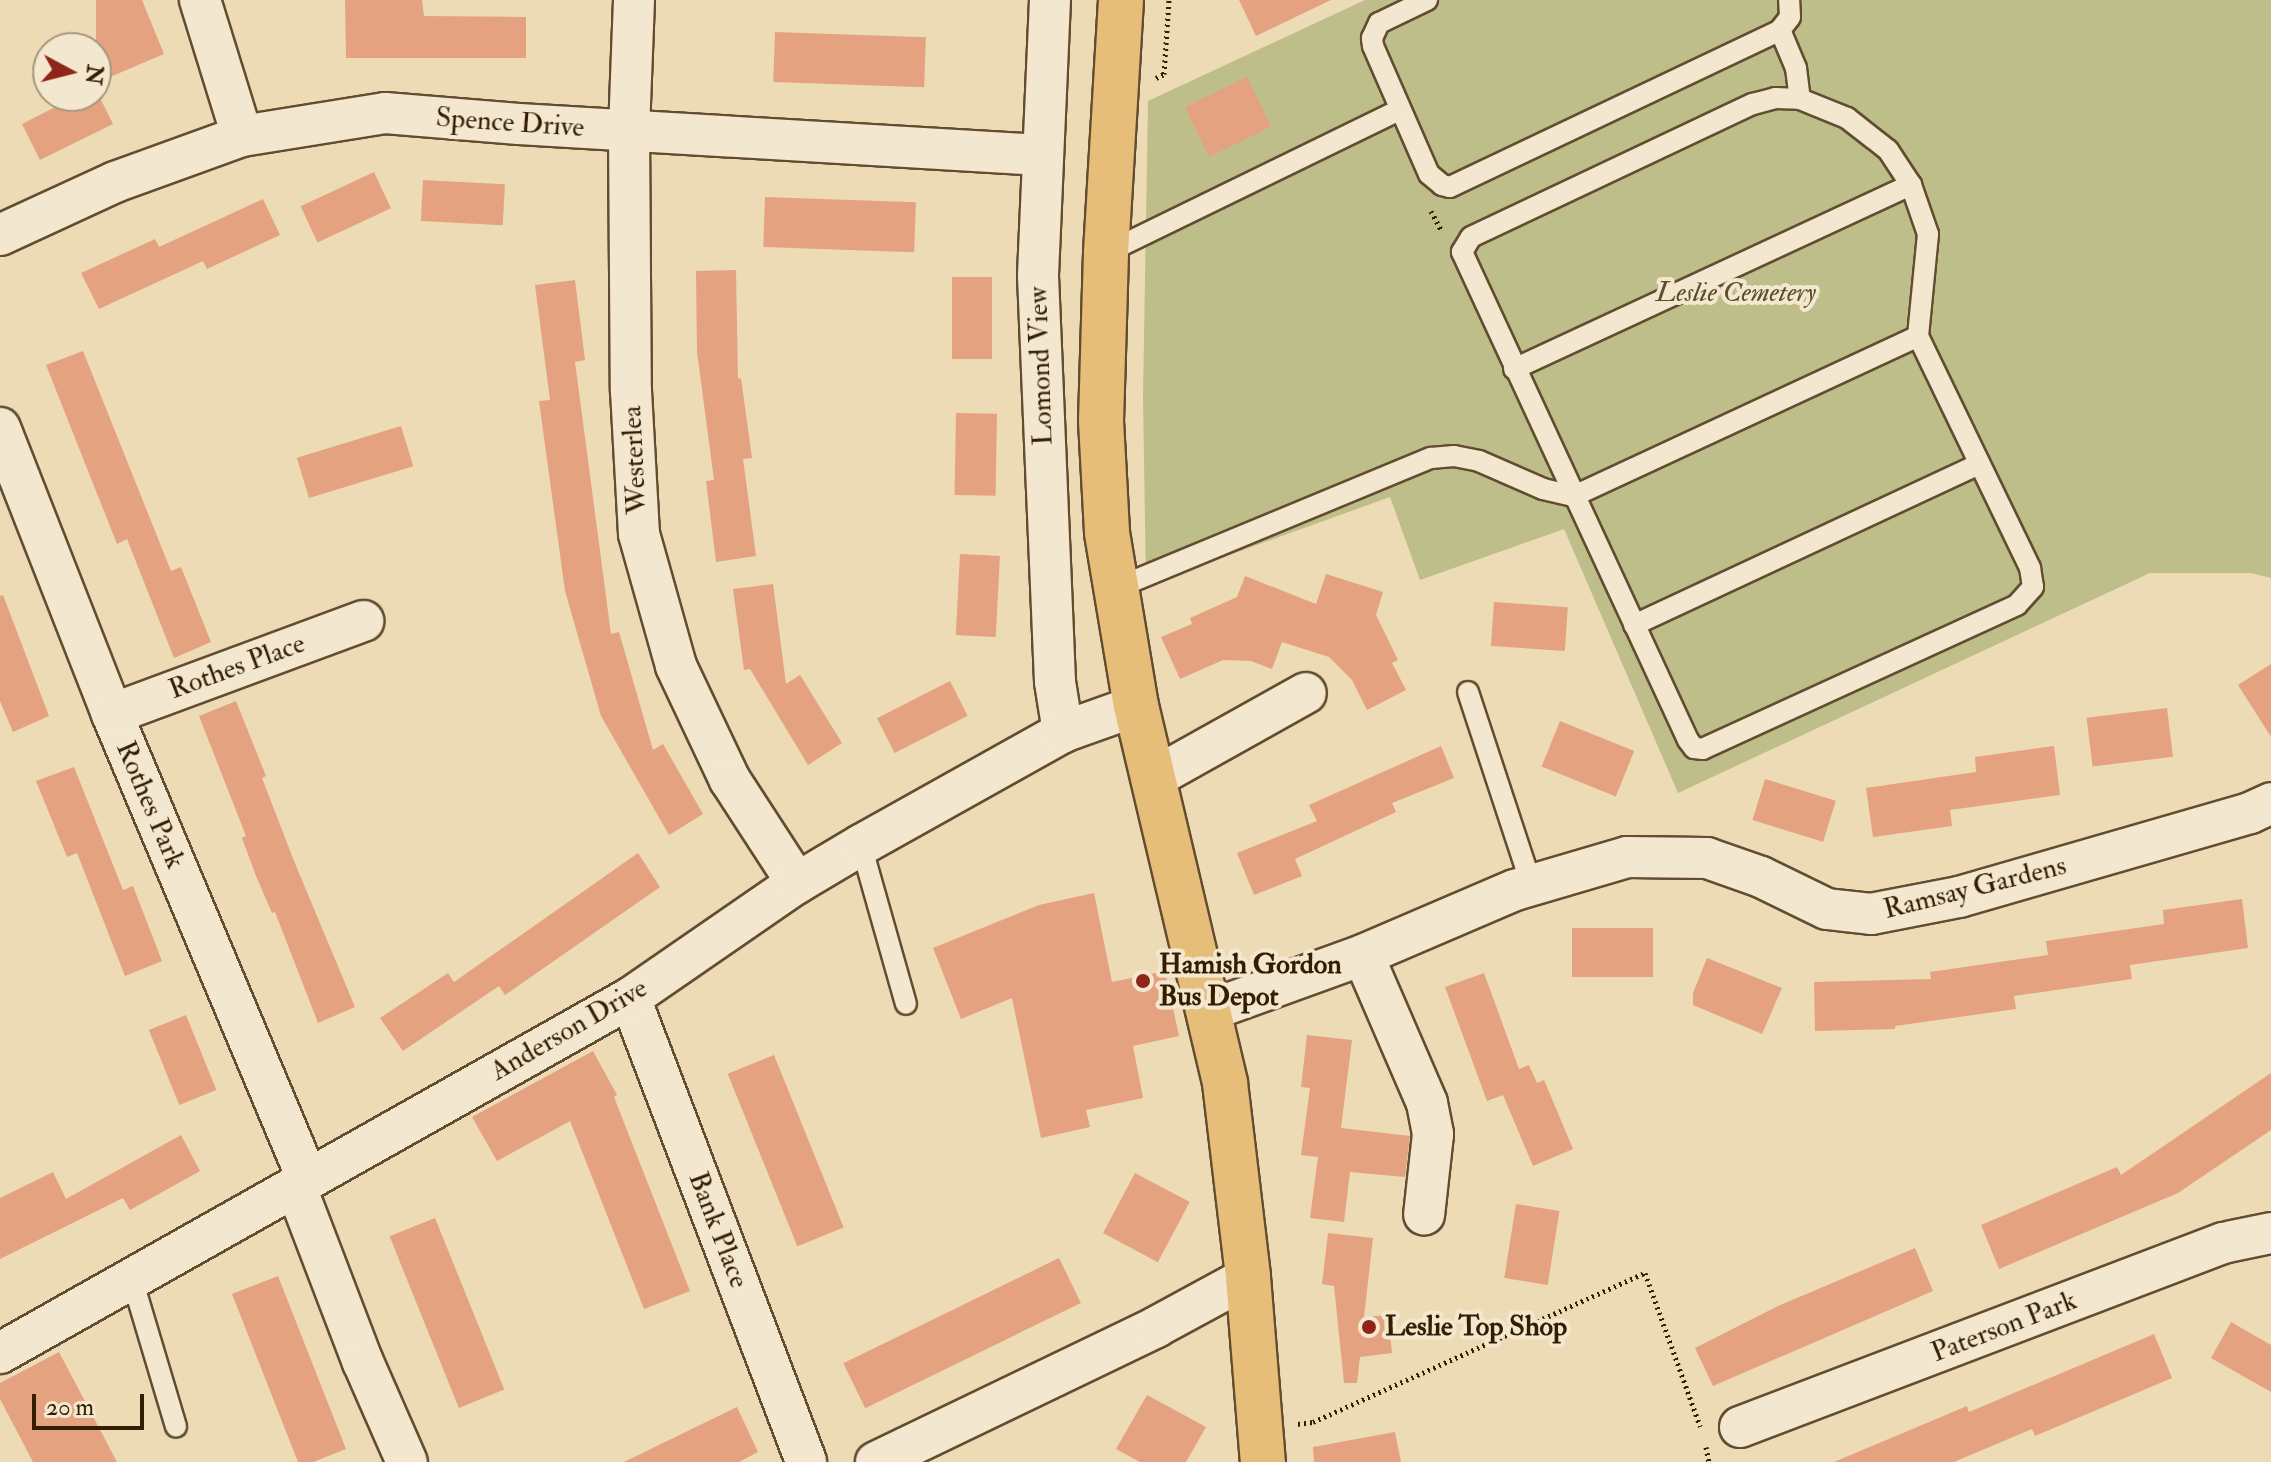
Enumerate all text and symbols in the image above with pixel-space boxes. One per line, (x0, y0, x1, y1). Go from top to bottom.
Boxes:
north arrow (32, 32, 112, 112)
text: N (79, 63, 109, 86)
street label: Spence Drive (435, 101, 585, 145)
park label: Leslie Cemetery (1656, 276, 1816, 310)
street label: Lomond View (1021, 286, 1061, 446)
street label: Westerlea (615, 405, 655, 515)
street label: Rothes Place (164, 627, 310, 707)
street label: Rothes Park (108, 736, 192, 874)
street label: Ramsay Gardens (1880, 849, 2070, 927)
place label: Hamish Gordon Bus Depot (1159, 948, 1342, 1014)
street label: Anderson Drive (485, 972, 653, 1088)
marker: Hamish Gordon Bus Depot (1134, 972, 1152, 990)
street label: Bank Place (681, 1167, 755, 1293)
street label: Paterson Park (1927, 1284, 2081, 1370)
place label: Leslie Top Shop (1385, 1310, 1567, 1344)
marker: Leslie Top Shop (1360, 1318, 1378, 1336)
scale bar (36, 1378, 148, 1428)
text: 20 m (46, 1392, 94, 1423)

